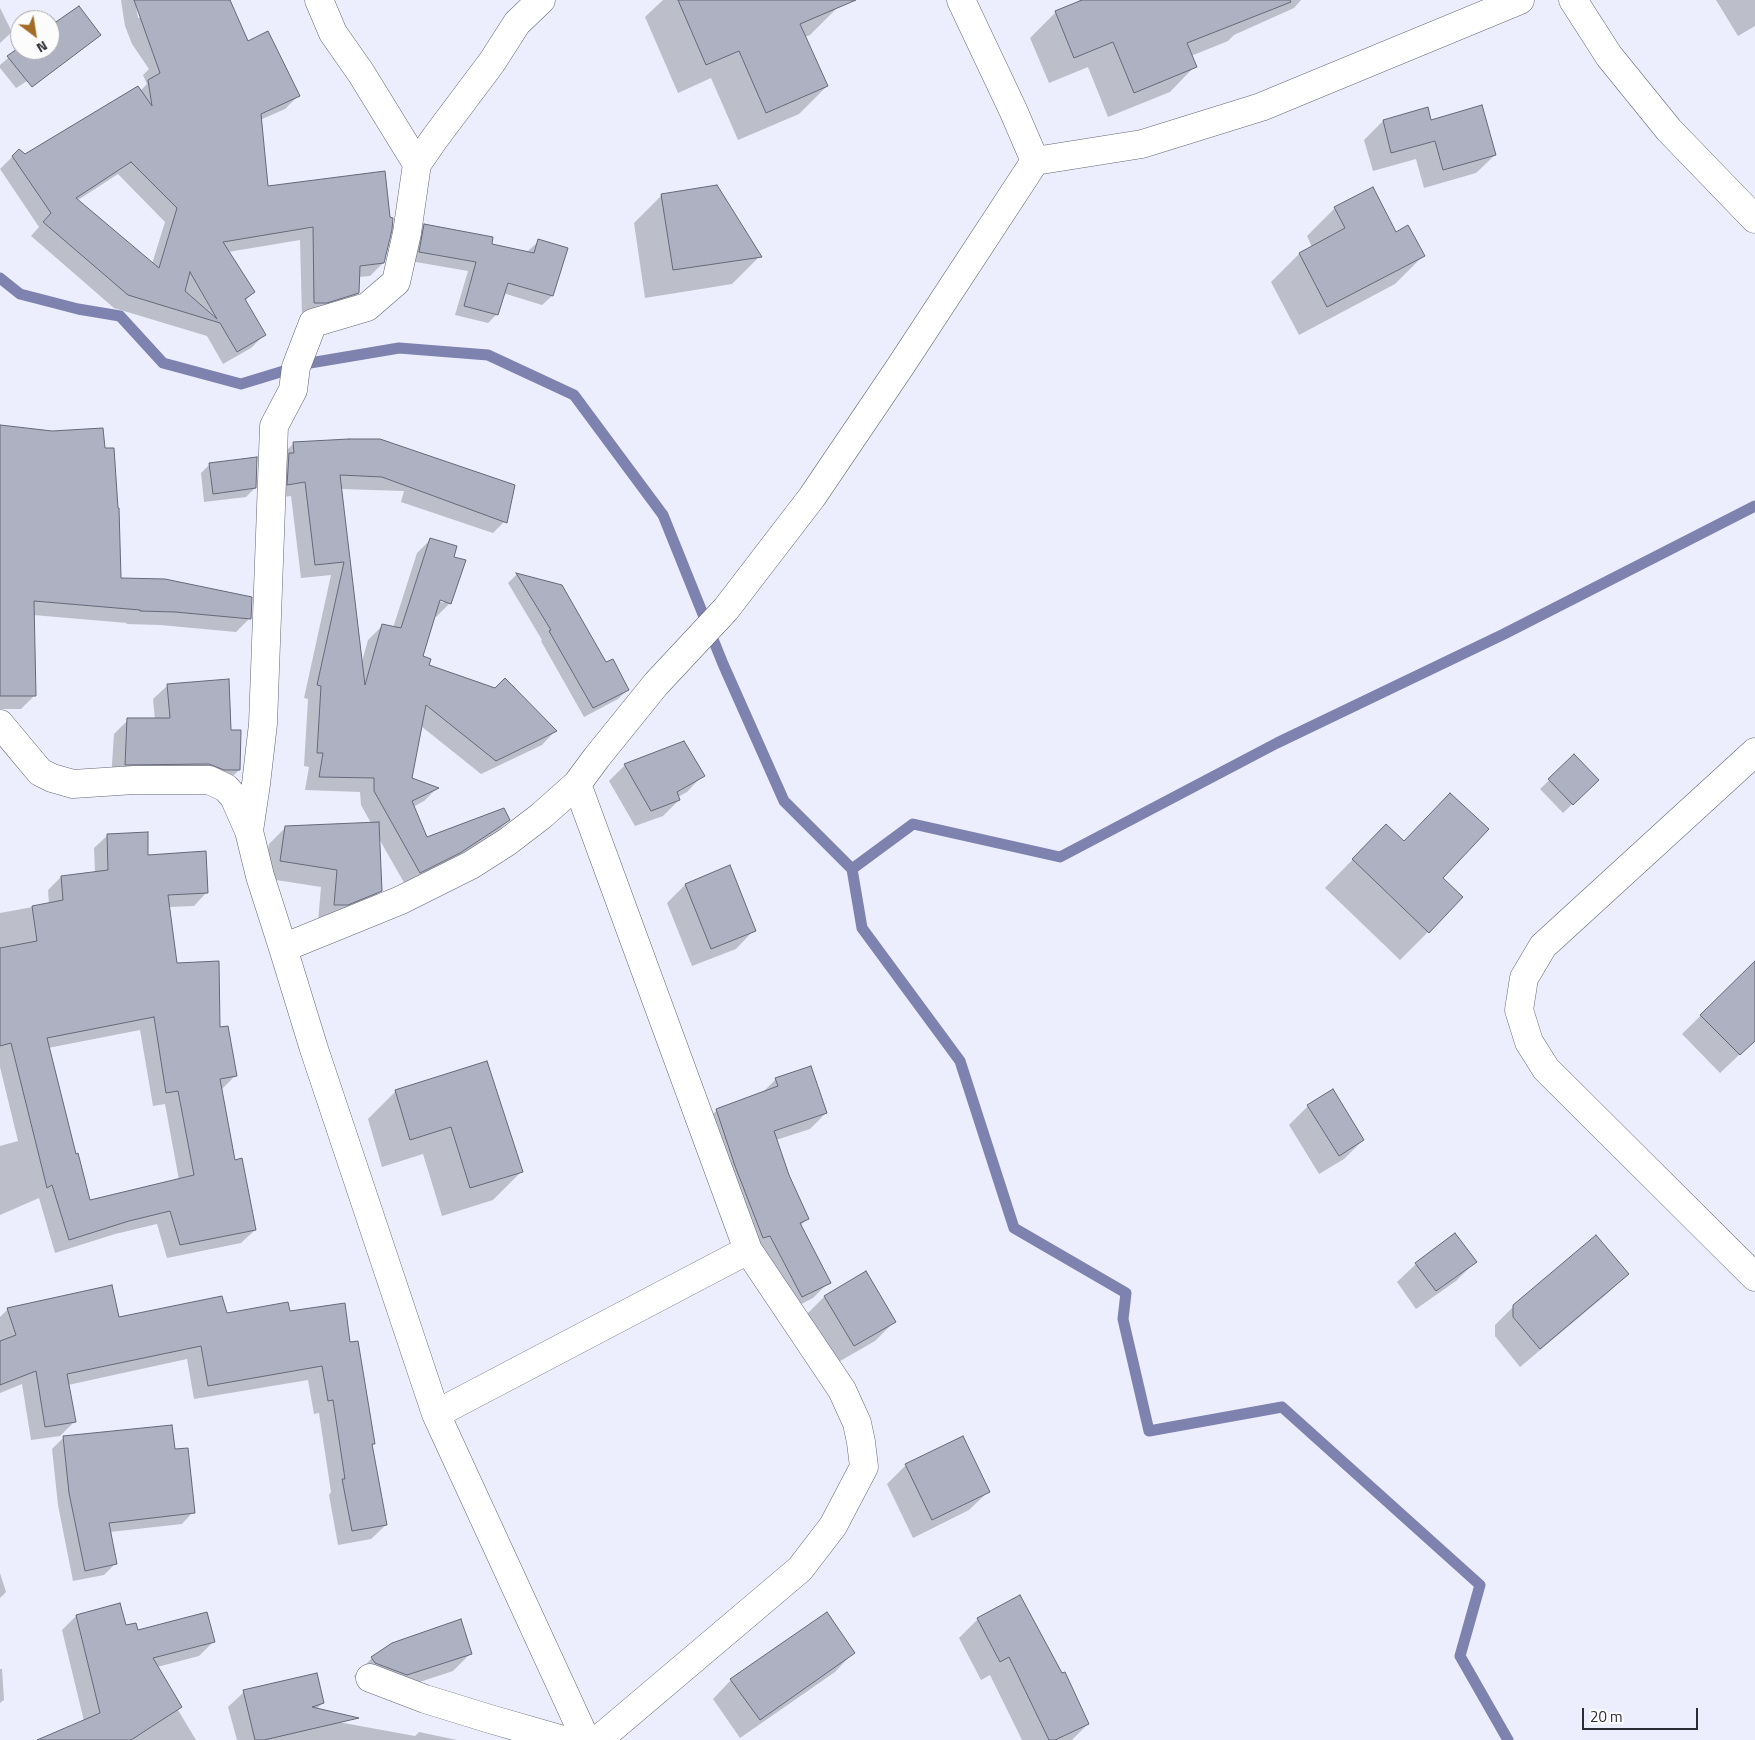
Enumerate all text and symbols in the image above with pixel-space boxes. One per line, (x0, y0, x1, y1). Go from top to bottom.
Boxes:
north arrow (10, 10, 60, 60)
text: N (33, 36, 52, 59)
scale bar (1585, 1698, 1701, 1730)
text: 20 m (1590, 1705, 1623, 1728)

